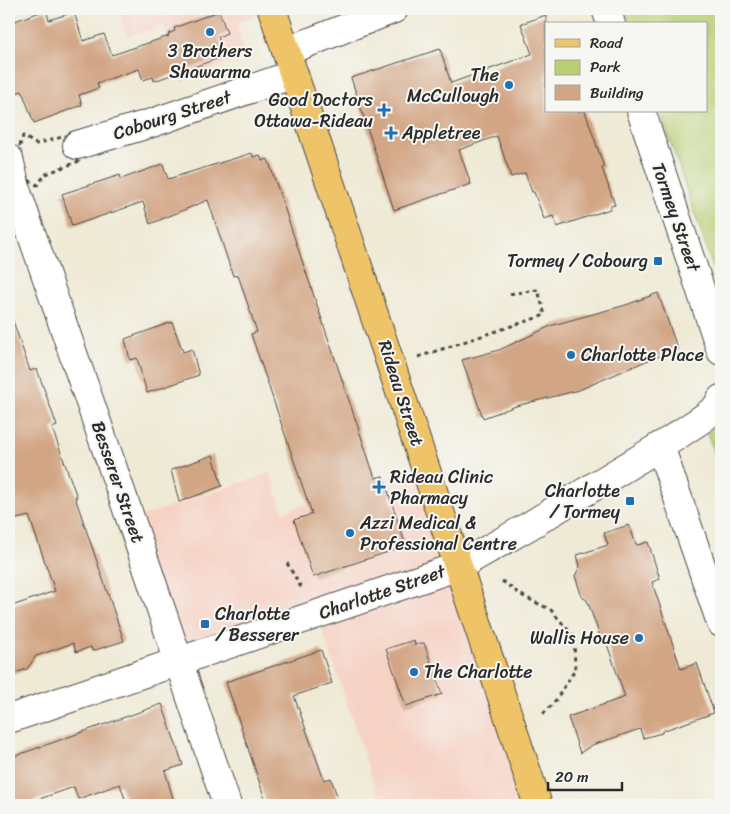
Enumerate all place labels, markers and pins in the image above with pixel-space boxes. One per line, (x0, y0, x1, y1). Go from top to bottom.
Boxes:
marker: 3 Brothers Shawarma (204, 26, 216, 38)
place label: 3 Brothers Shawarma (168, 35, 253, 88)
place label: The McCullough (407, 59, 499, 112)
marker: The McCullough (503, 79, 515, 91)
place label: Good Doctors Ottawa-Rideau (254, 84, 374, 137)
marker: Good Doctors Ottawa-Rideau (377, 103, 391, 117)
place label: Appletree (401, 117, 481, 149)
marker: Appletree (384, 126, 398, 140)
place label: Tormey / Cobourg (507, 245, 648, 277)
marker: Tormey / Cobourg (652, 255, 664, 267)
place label: Charlotte Place (581, 339, 704, 371)
marker: Charlotte Place (565, 349, 577, 361)
place label: Rideau Clinic Pharmacy (390, 461, 493, 514)
place label: Charlotte / Tormey (545, 475, 621, 528)
marker: Rideau Clinic Pharmacy (372, 480, 386, 494)
marker: Charlotte / Tormey (624, 495, 636, 507)
place label: Azzi Medical & Professional Centre (359, 507, 517, 560)
marker: Azzi Medical & Professional Centre (344, 527, 356, 539)
place label: Charlotte / Besserer (215, 598, 300, 651)
marker: Charlotte / Besserer (199, 618, 211, 630)
place label: Wallis House (530, 622, 629, 654)
marker: Wallis House (633, 632, 645, 644)
place label: The Charlotte (424, 656, 533, 688)
marker: The Charlotte (408, 666, 420, 678)

